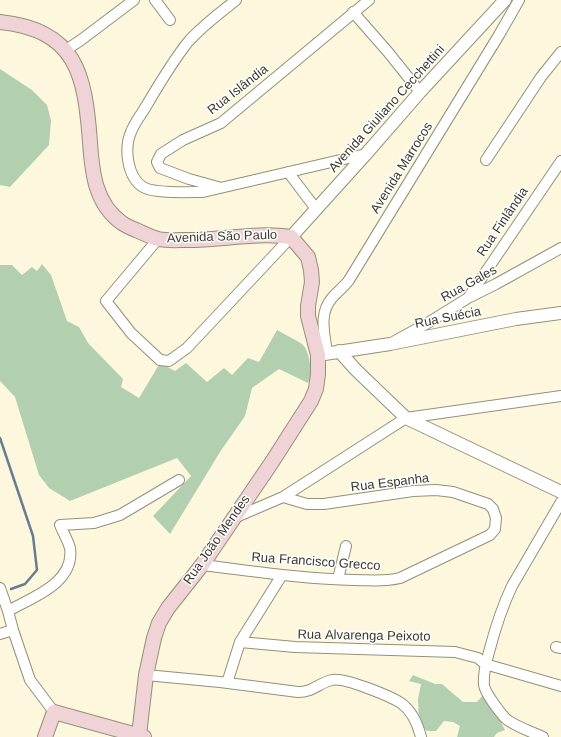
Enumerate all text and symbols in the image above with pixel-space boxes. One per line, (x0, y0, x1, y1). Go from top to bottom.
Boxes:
street label: Avenida Giuliano Cecchettini (326, 42, 448, 176)
street label: Rua Islândia (205, 62, 271, 118)
street label: Avenida Marrocos (368, 120, 436, 216)
street label: Rua Finlândia (474, 184, 532, 260)
street label: Avenida São Paulo (167, 227, 277, 247)
street label: Rua Gales (438, 262, 500, 306)
street label: Rua Suécia (414, 304, 482, 332)
street label: Rua Espanha (350, 470, 430, 496)
street label: Rua João Mendes (180, 492, 254, 588)
street label: Rua Francisco Grecco (251, 550, 381, 574)
street label: Rua Alvarenga Peixoto (297, 627, 431, 645)

